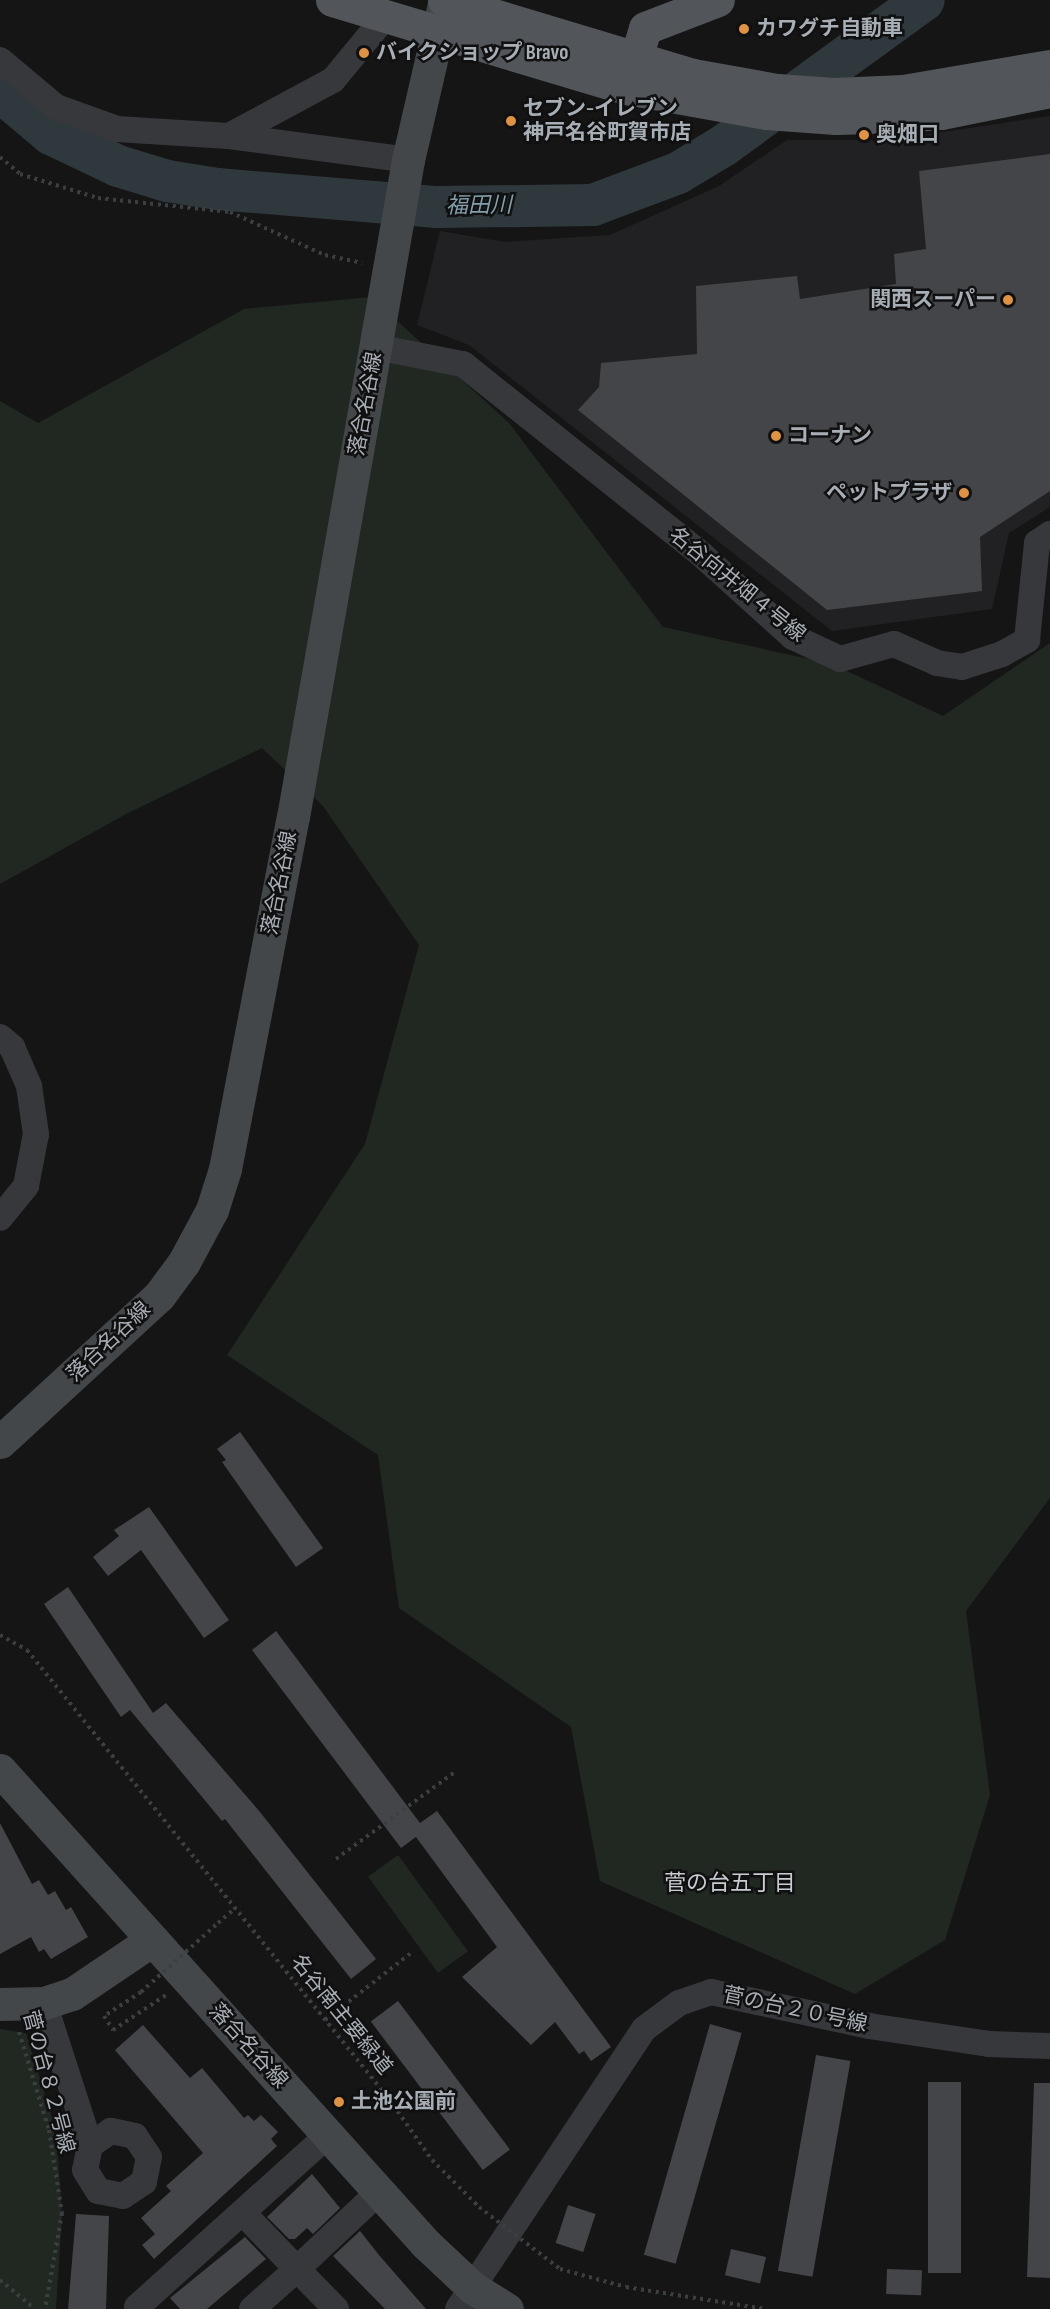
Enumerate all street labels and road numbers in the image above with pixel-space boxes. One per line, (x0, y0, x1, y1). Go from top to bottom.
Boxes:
street label: 落合名谷線 (344, 350, 388, 458)
street label: 名谷向井畑４号線 (664, 522, 810, 648)
street label: 落合名谷線 (258, 829, 302, 937)
street label: 落合名谷線 (62, 1297, 156, 1387)
street label: 名谷南主要緑道 (285, 1950, 397, 2080)
street label: 菅の台２０号線 (720, 1982, 870, 2038)
street label: 落合名谷線 (204, 1999, 292, 2093)
street label: 菅の台８２号線 (17, 2008, 79, 2156)

